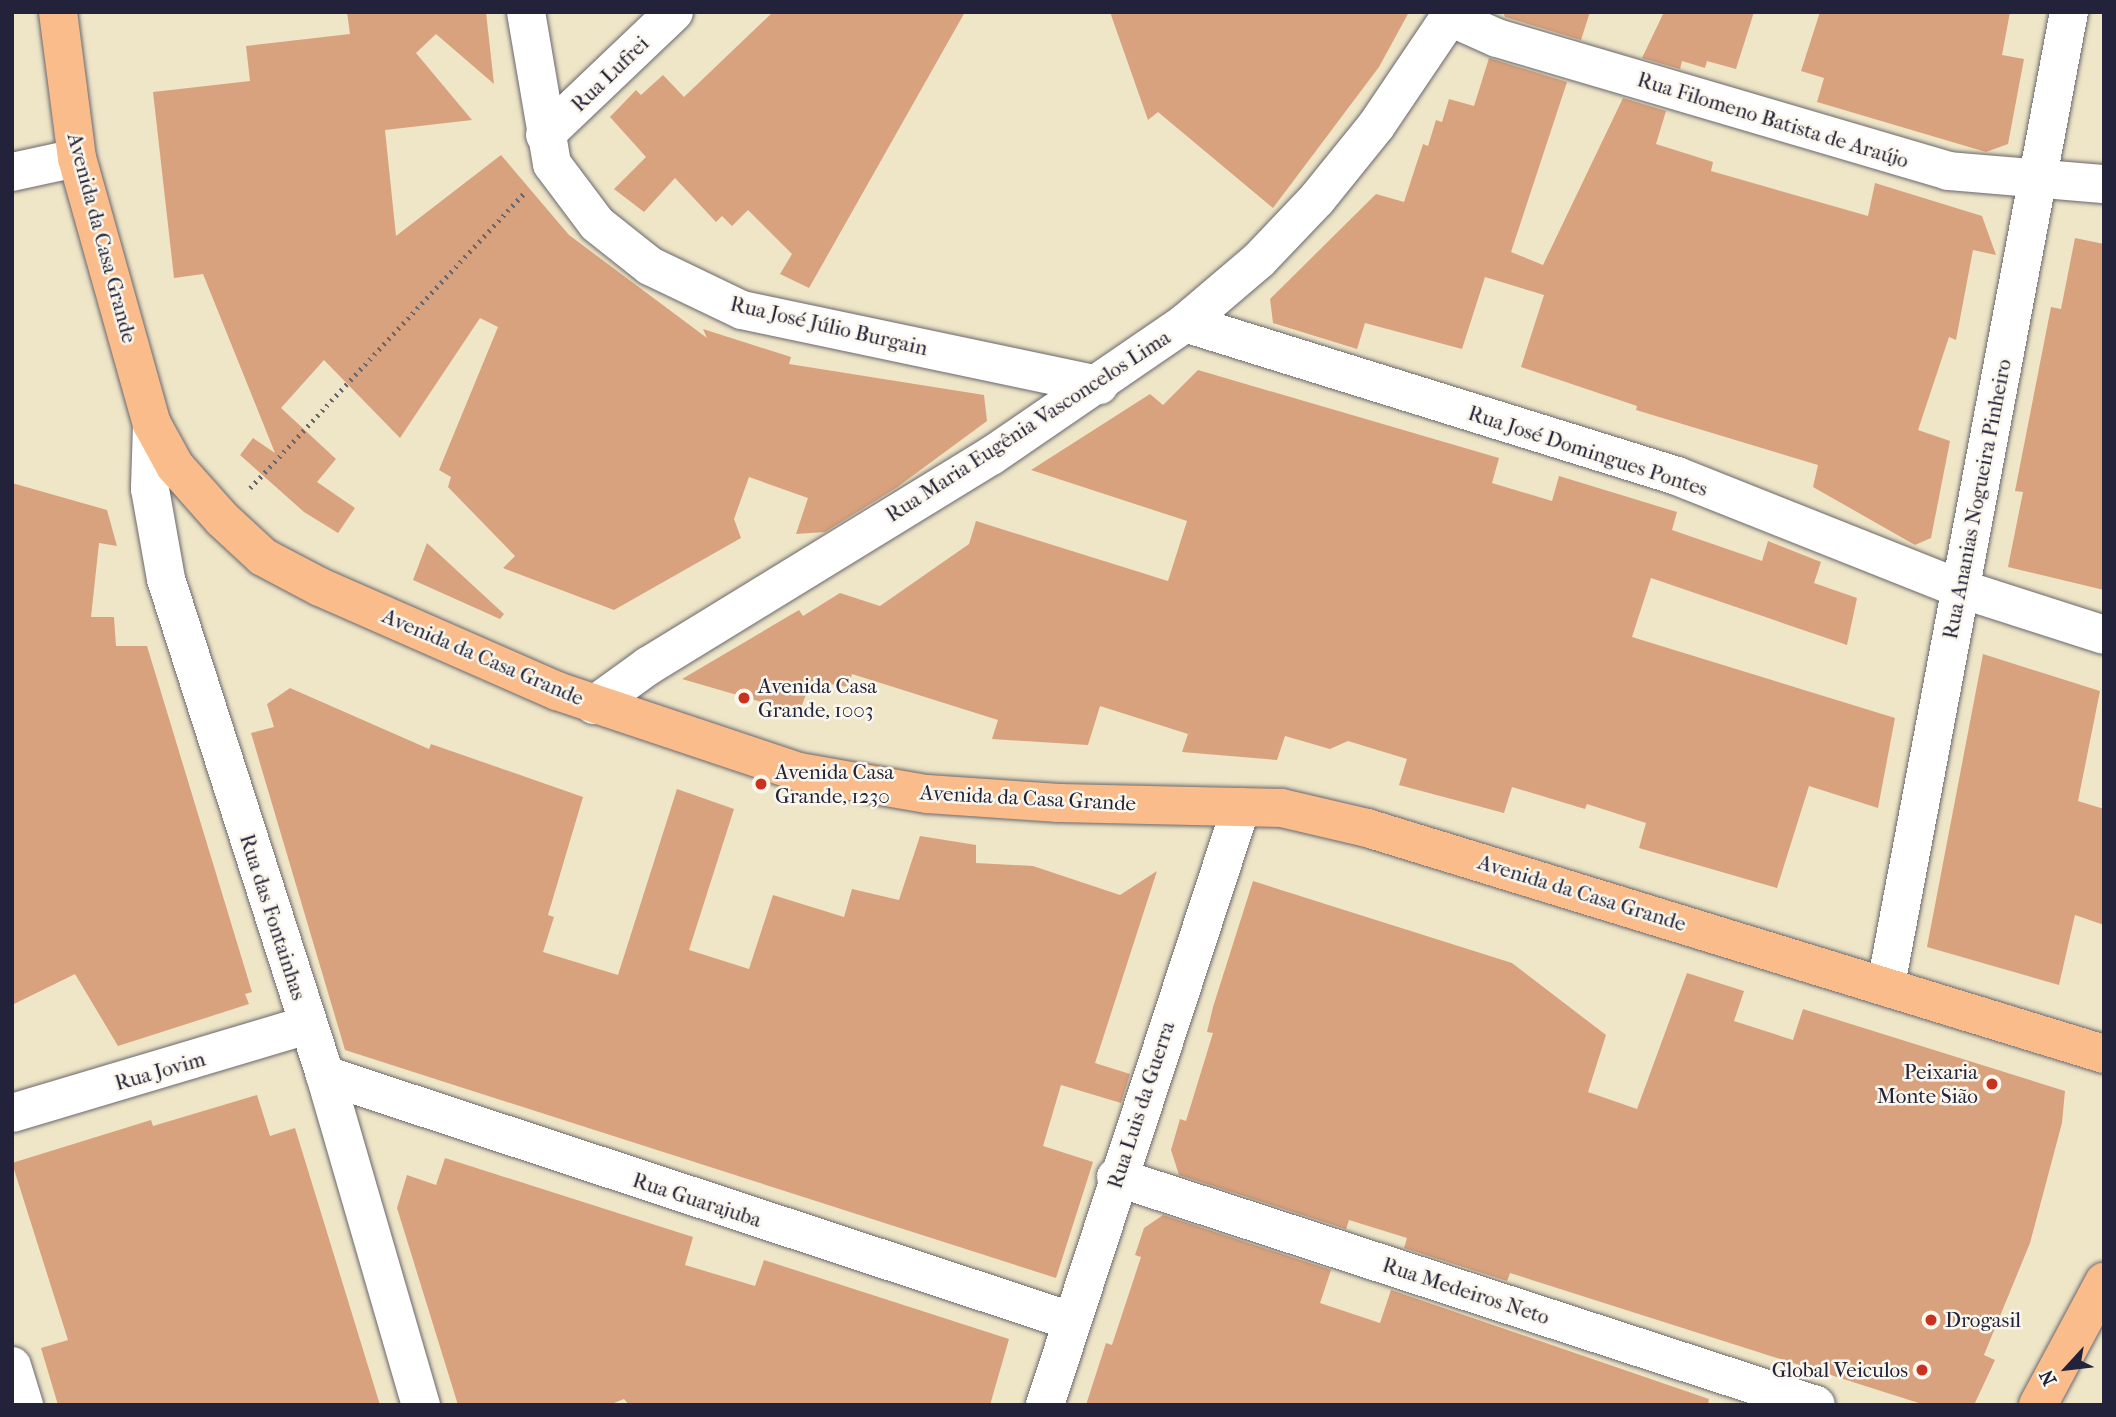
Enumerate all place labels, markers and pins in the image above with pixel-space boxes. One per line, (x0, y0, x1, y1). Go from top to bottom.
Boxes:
place label: Avenida Casa Grande, 1003 (758, 673, 877, 723)
marker: Avenida Casa Grande, 1003 (736, 690, 752, 706)
place label: Avenida Casa Grande, 1230 (775, 759, 894, 809)
marker: Avenida Casa Grande, 1230 (753, 776, 769, 792)
place label: Peixaria Monte Sião (1877, 1059, 1978, 1109)
marker: Peixaria Monte Sião (1984, 1076, 2000, 1092)
place label: Drogasil (1945, 1307, 2021, 1333)
marker: Drogasil (1923, 1312, 1939, 1328)
place label: Global Veiculos (1772, 1357, 1908, 1383)
marker: Global Veiculos (1914, 1362, 1930, 1378)

